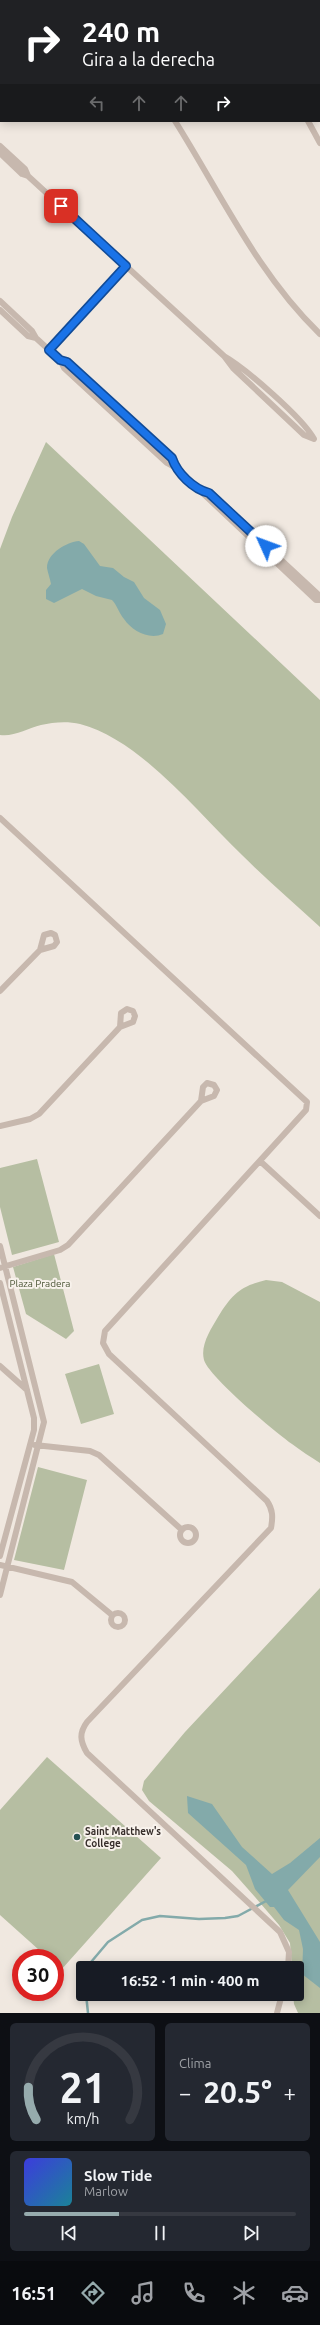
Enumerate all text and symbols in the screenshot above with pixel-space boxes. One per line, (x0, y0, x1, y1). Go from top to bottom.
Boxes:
icon: right (16, 16, 68, 68)
text: 240 m (82, 16, 160, 47)
text: Gira a la derecha (82, 49, 215, 69)
icon: left (86, 92, 108, 114)
icon: ahead (128, 92, 150, 114)
icon: ahead (170, 92, 192, 114)
icon: right (212, 92, 234, 114)
pin (44, 189, 78, 223)
icon: arrive (50, 195, 72, 217)
position arrow (245, 525, 287, 567)
park label: Plaza Pradera (10, 1278, 70, 1289)
place label: Saint Matthew's College (85, 1826, 161, 1849)
marker: Saint Matthew's College (72, 1832, 82, 1842)
speed limit sign: 30 (12, 1949, 64, 2001)
text: 16:52 · 1 min · 400 m (121, 1972, 259, 1989)
text: Clima (179, 2056, 211, 2070)
text: 21 (59, 2064, 106, 2111)
text: 20.5° (203, 2075, 272, 2109)
text: − (179, 2080, 191, 2105)
text: + (284, 2080, 296, 2105)
text: km/h (66, 2111, 99, 2127)
text: Slow Tide (84, 2167, 152, 2184)
text: Marlow (84, 2184, 128, 2198)
icon: previous (58, 2222, 80, 2244)
icon: pause (149, 2222, 171, 2244)
icon: next (240, 2222, 262, 2244)
icon: directions (79, 2279, 107, 2307)
icon: music (129, 2279, 157, 2307)
icon: phone (180, 2279, 208, 2307)
icon: climate (230, 2279, 258, 2307)
icon: car (281, 2279, 309, 2307)
text: 16:51 (11, 2283, 56, 2303)

